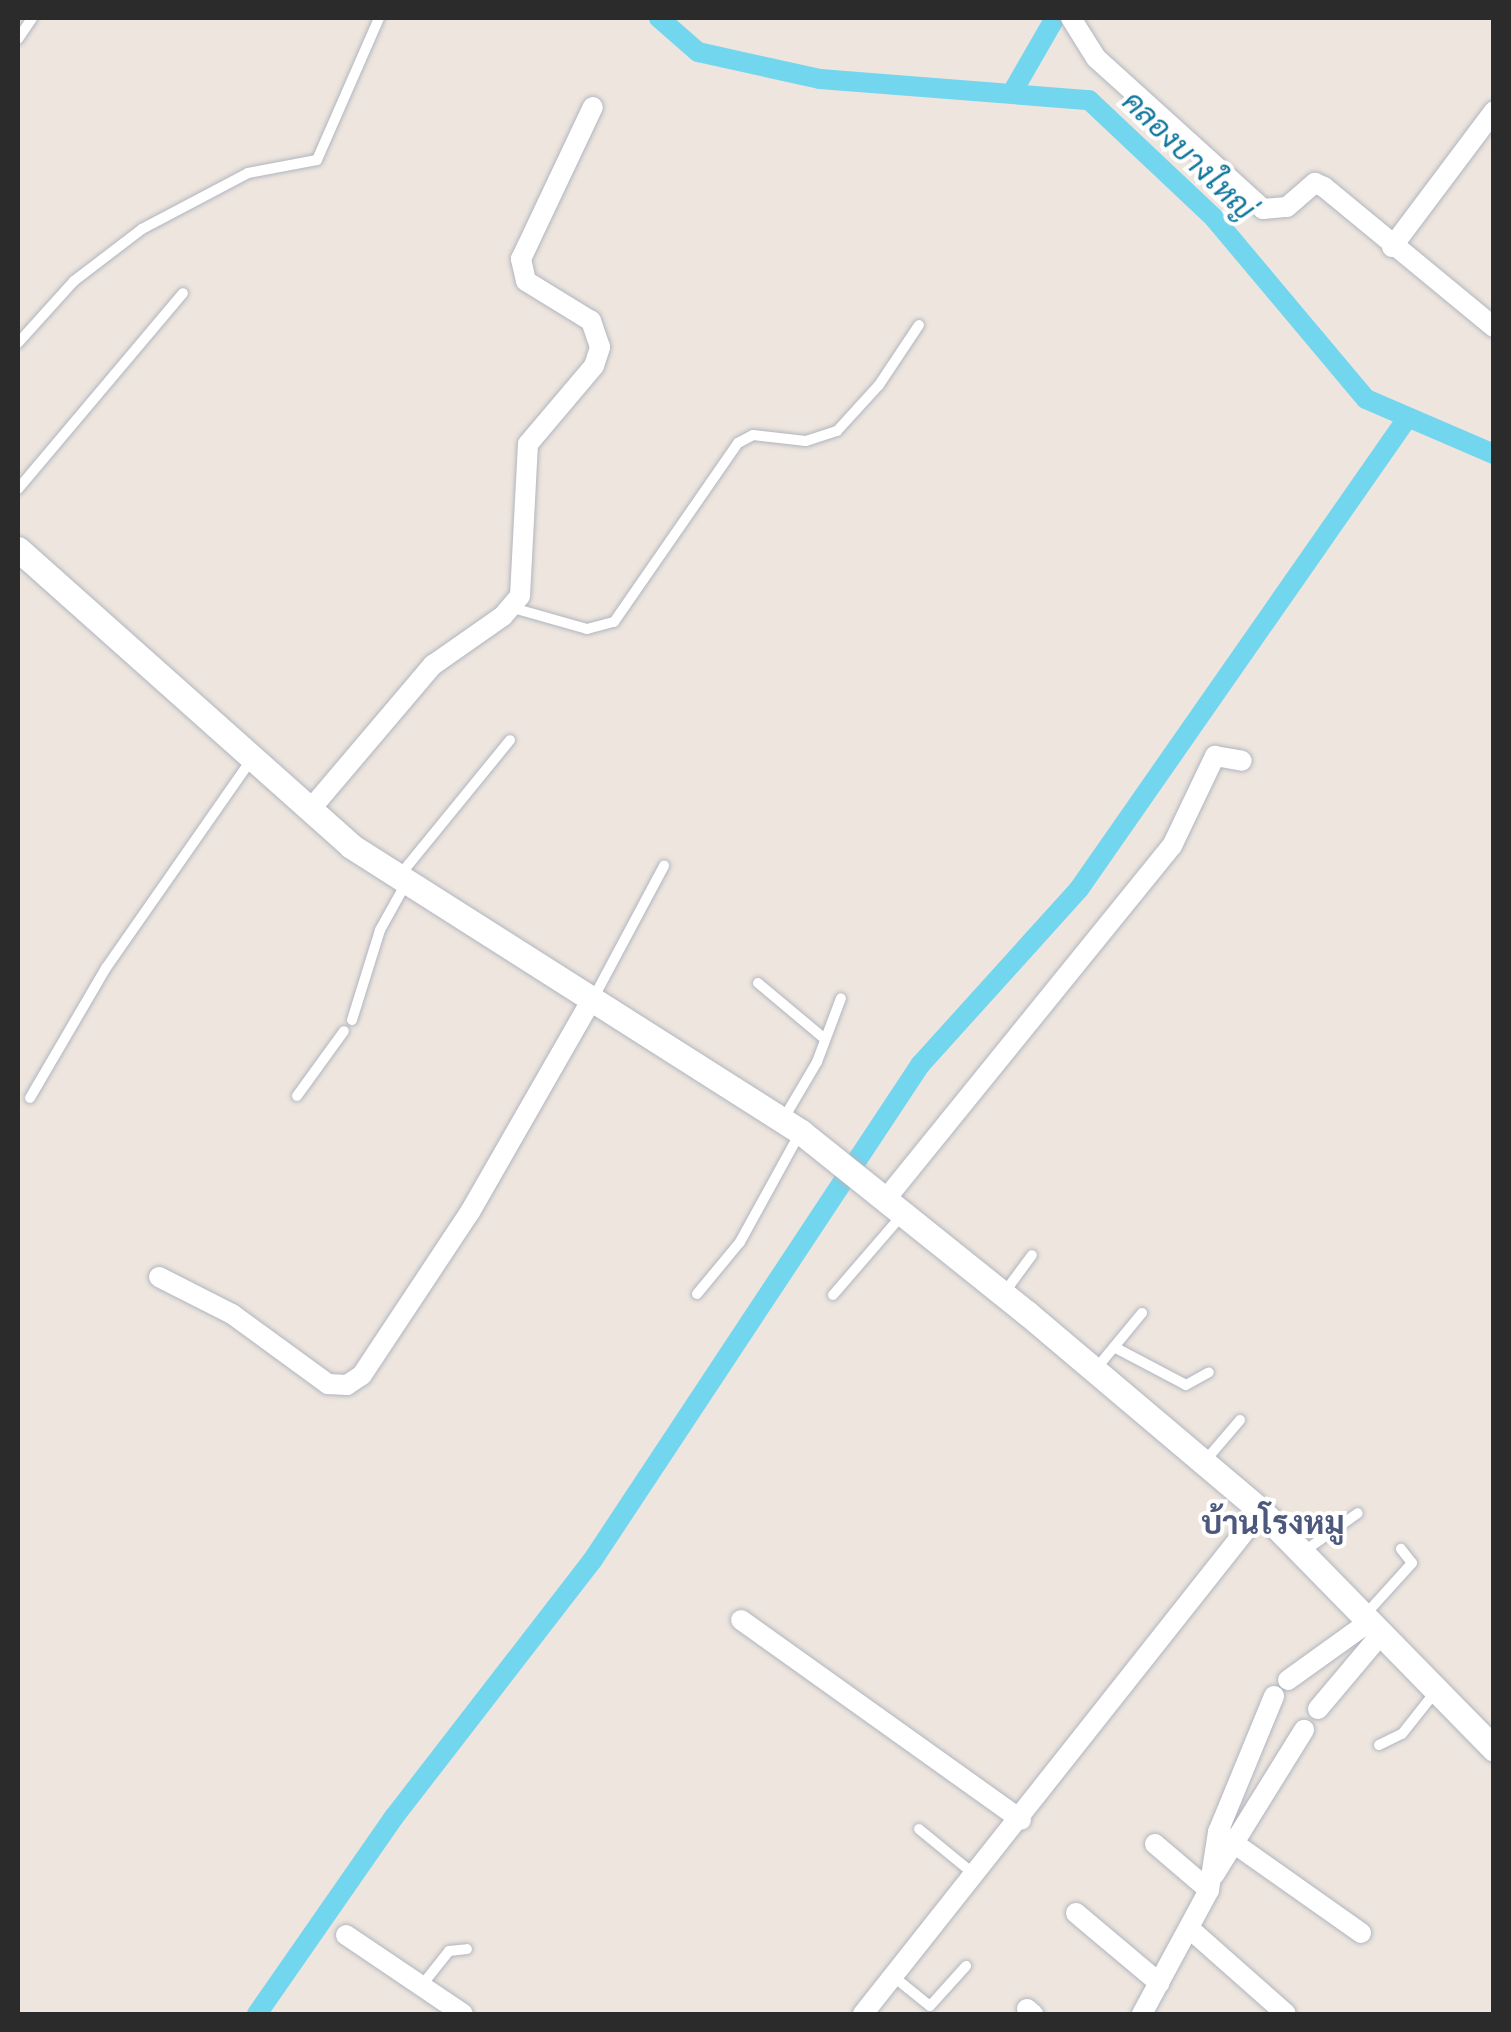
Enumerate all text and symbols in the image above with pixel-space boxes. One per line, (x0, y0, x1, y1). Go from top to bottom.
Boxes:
water label: คลองบางใหญ่ (1115, 83, 1263, 227)
district label: บ้านโรงหมู (1201, 1503, 1345, 1541)

